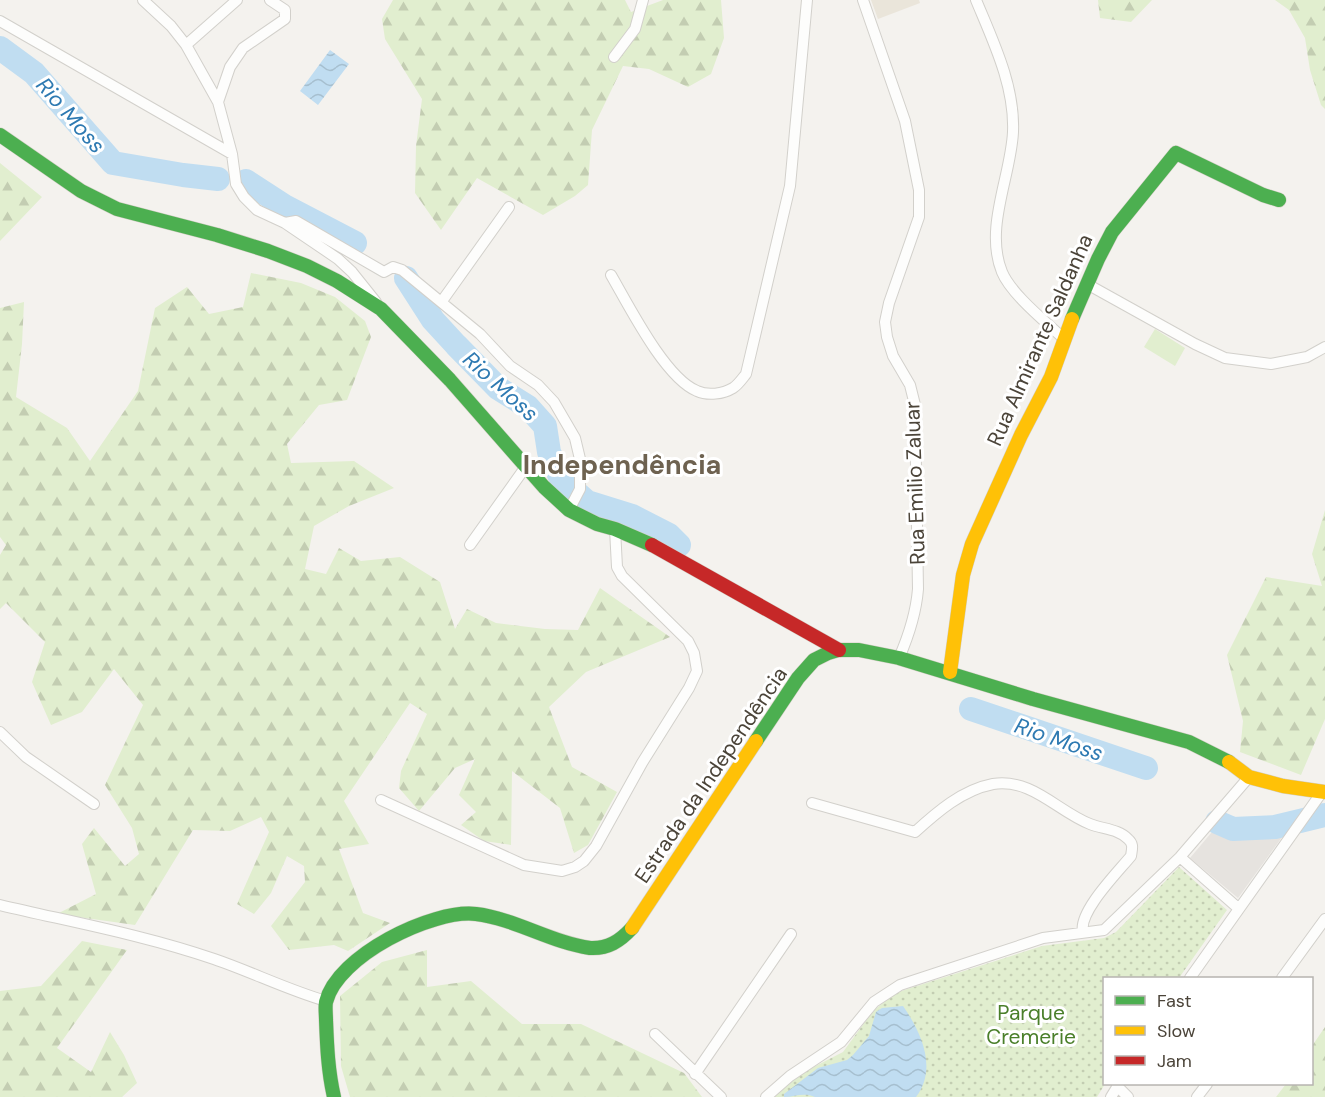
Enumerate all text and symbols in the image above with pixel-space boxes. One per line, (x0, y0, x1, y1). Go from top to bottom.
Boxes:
water label: Rio Moss (30, 71, 112, 159)
street label: Rua Almirante Saldanha (981, 230, 1099, 450)
water label: Rio Moss (457, 345, 544, 428)
street label: Rua Emilio Zaluar (898, 401, 932, 565)
district label: Independência (523, 447, 721, 482)
street label: Estrada da Independência (628, 662, 794, 888)
water label: Rio Moss (1011, 711, 1107, 768)
legend (1103, 977, 1313, 1085)
text: Fast (1157, 989, 1192, 1013)
park label: Parque Cremerie (986, 999, 1076, 1051)
text: Slow (1157, 1019, 1196, 1043)
text: Jam (1157, 1049, 1192, 1073)

